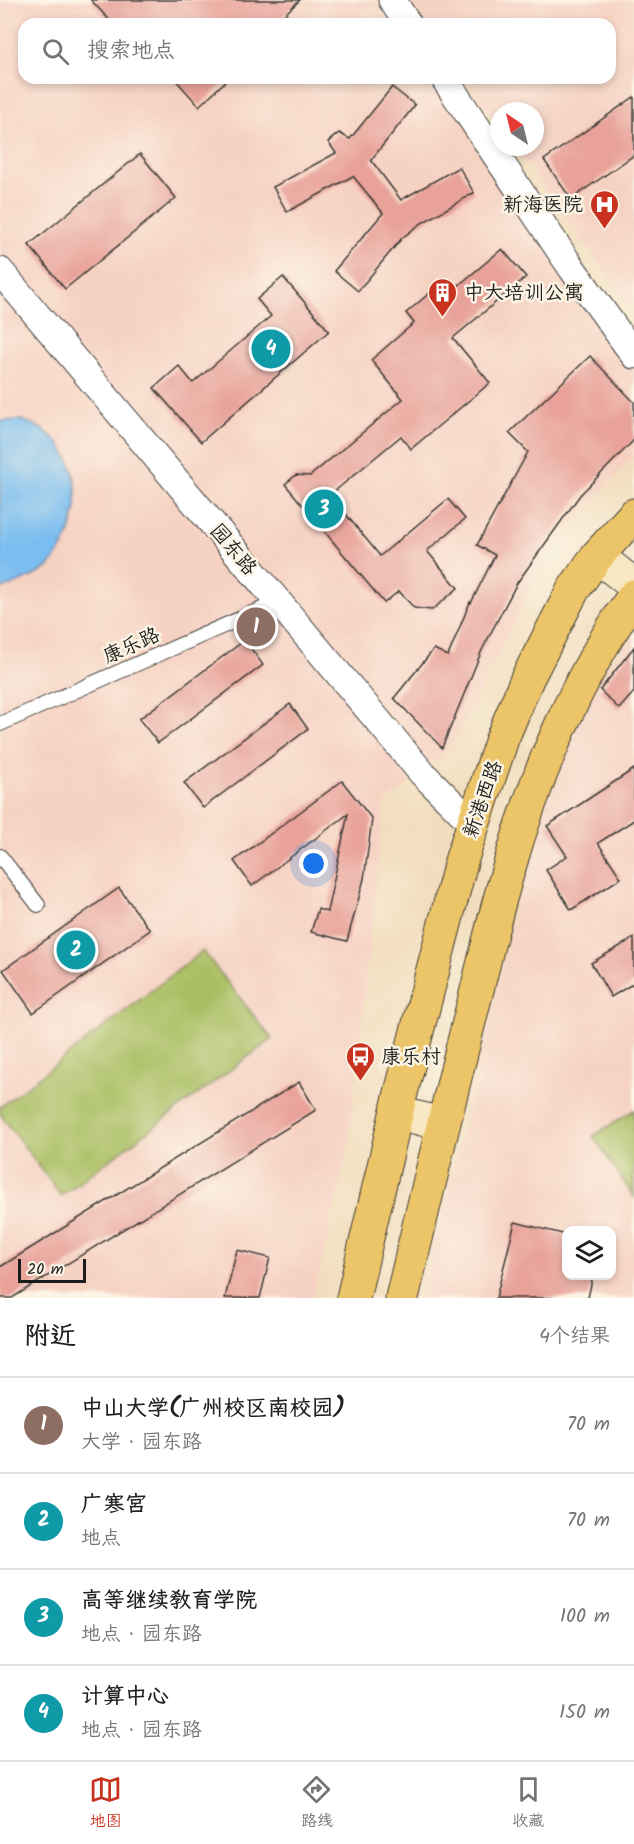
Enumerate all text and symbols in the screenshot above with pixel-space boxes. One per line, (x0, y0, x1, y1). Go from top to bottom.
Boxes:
search box (18, 18, 616, 84)
text: 搜索地点 (87, 34, 175, 69)
icon: search (39, 35, 72, 68)
north arrow (490, 102, 544, 156)
hospital icon: 新海医院 (588, 188, 620, 230)
place label: 新海医院 (503, 190, 583, 222)
building icon: 中大培训公寓 (427, 276, 459, 318)
place label: 中大培训公寓 (464, 278, 584, 310)
pin: 4 (252, 326, 290, 372)
pin: 3 (304, 486, 344, 532)
street label: 园东路 (201, 517, 265, 584)
pin: 1 (236, 604, 276, 650)
street label: 康乐路 (98, 620, 167, 674)
street label: 新港西路 (456, 756, 512, 843)
your location (299, 849, 328, 878)
pin: 2 (56, 928, 96, 972)
bus stop icon: 康乐村 (344, 1040, 376, 1082)
place label: 康乐村 (381, 1042, 441, 1074)
map controls (562, 1226, 616, 1280)
button: layers (562, 1226, 616, 1280)
scale bar (18, 1256, 86, 1284)
text: 20 m (27, 1257, 63, 1282)
text: 附近 (24, 1316, 76, 1358)
text: 4个结果 (539, 1321, 610, 1353)
text: 中山大学(广州校区南校园) (81, 1392, 345, 1427)
text: 1 (40, 1409, 47, 1441)
text: 70 m (567, 1409, 610, 1441)
text: 大学 · 园东路 (81, 1427, 202, 1459)
text: 广寒宫 (81, 1488, 147, 1523)
text: 2 (38, 1505, 49, 1537)
text: 70 m (567, 1505, 610, 1537)
text: 地点 (81, 1523, 121, 1555)
text: 高等继续教育学院 (81, 1584, 257, 1619)
text: 3 (38, 1601, 49, 1633)
text: 100 m (560, 1601, 610, 1633)
text: 地点 · 园东路 (81, 1619, 202, 1651)
text: 计算中心 (81, 1680, 169, 1715)
text: 4 (38, 1697, 49, 1729)
text: 150 m (559, 1697, 610, 1729)
text: 地点 · 园东路 (81, 1715, 202, 1747)
tab: 地图 (89, 1773, 122, 1834)
tab: 路线 (300, 1773, 333, 1834)
tab: 收藏 (512, 1773, 545, 1834)

